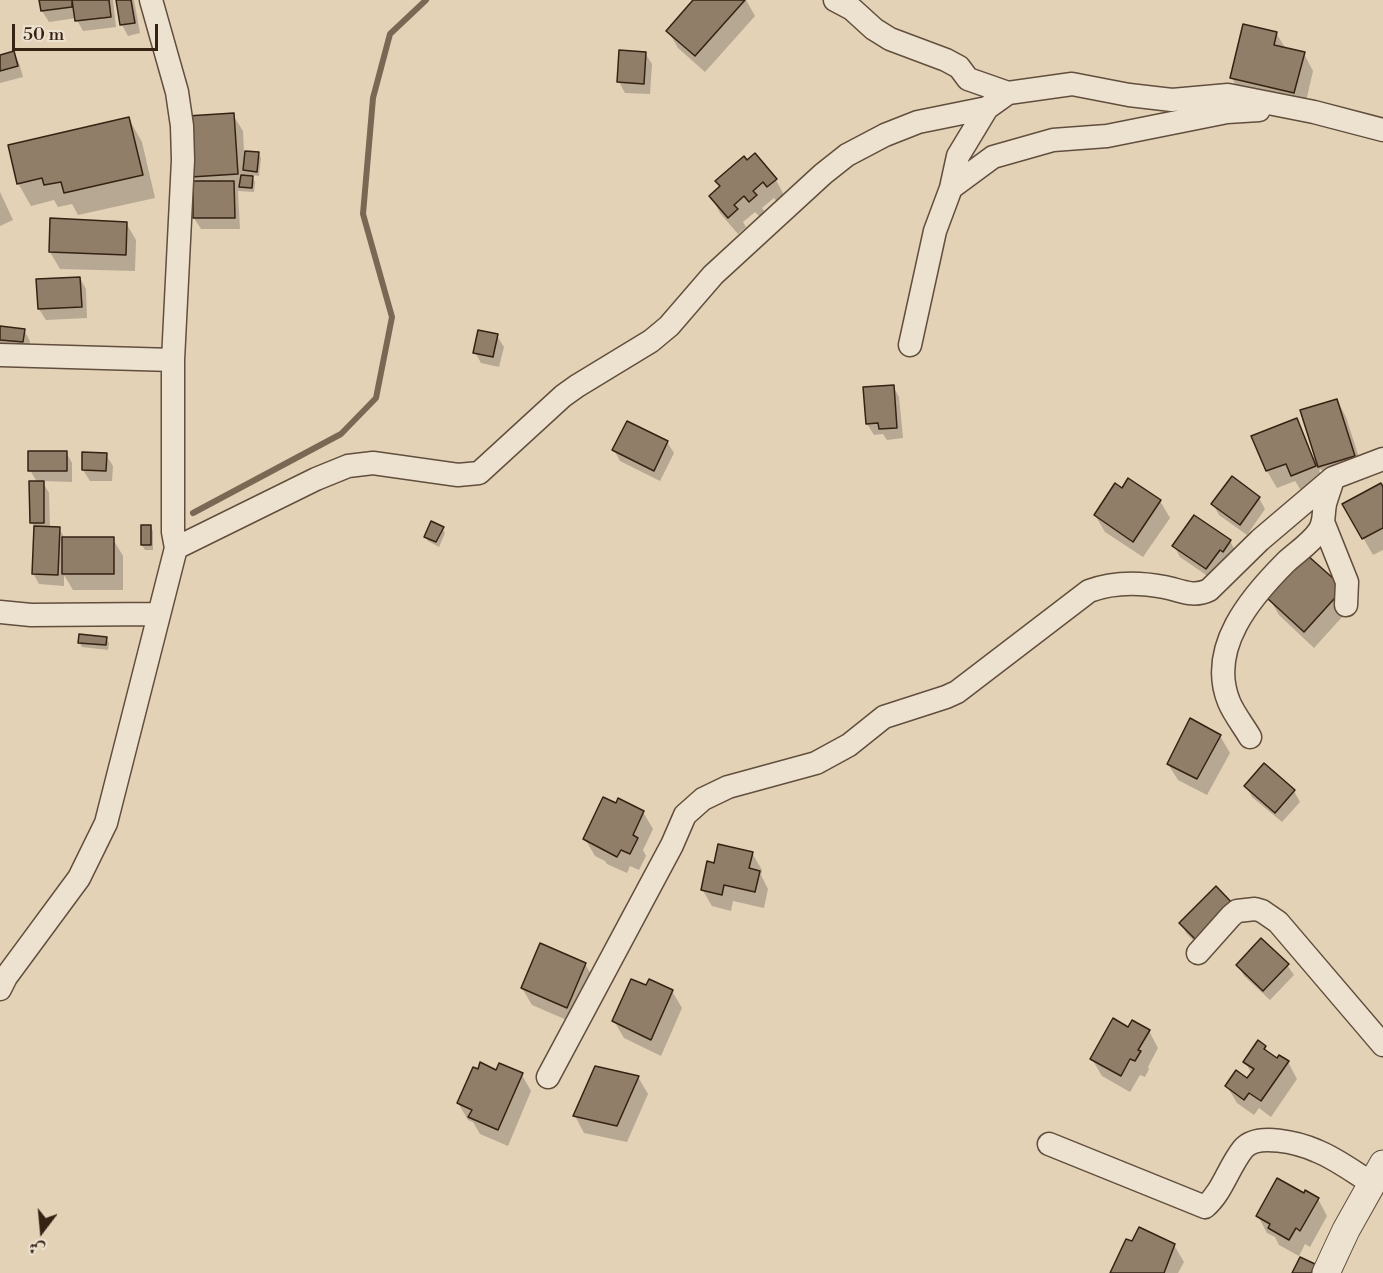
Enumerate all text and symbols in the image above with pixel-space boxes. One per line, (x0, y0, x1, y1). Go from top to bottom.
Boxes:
scale bar (15, 12, 160, 50)
text: 50 m (23, 23, 64, 46)
north arrow (12, 1201, 72, 1261)
text: ش (27, 1237, 47, 1260)

